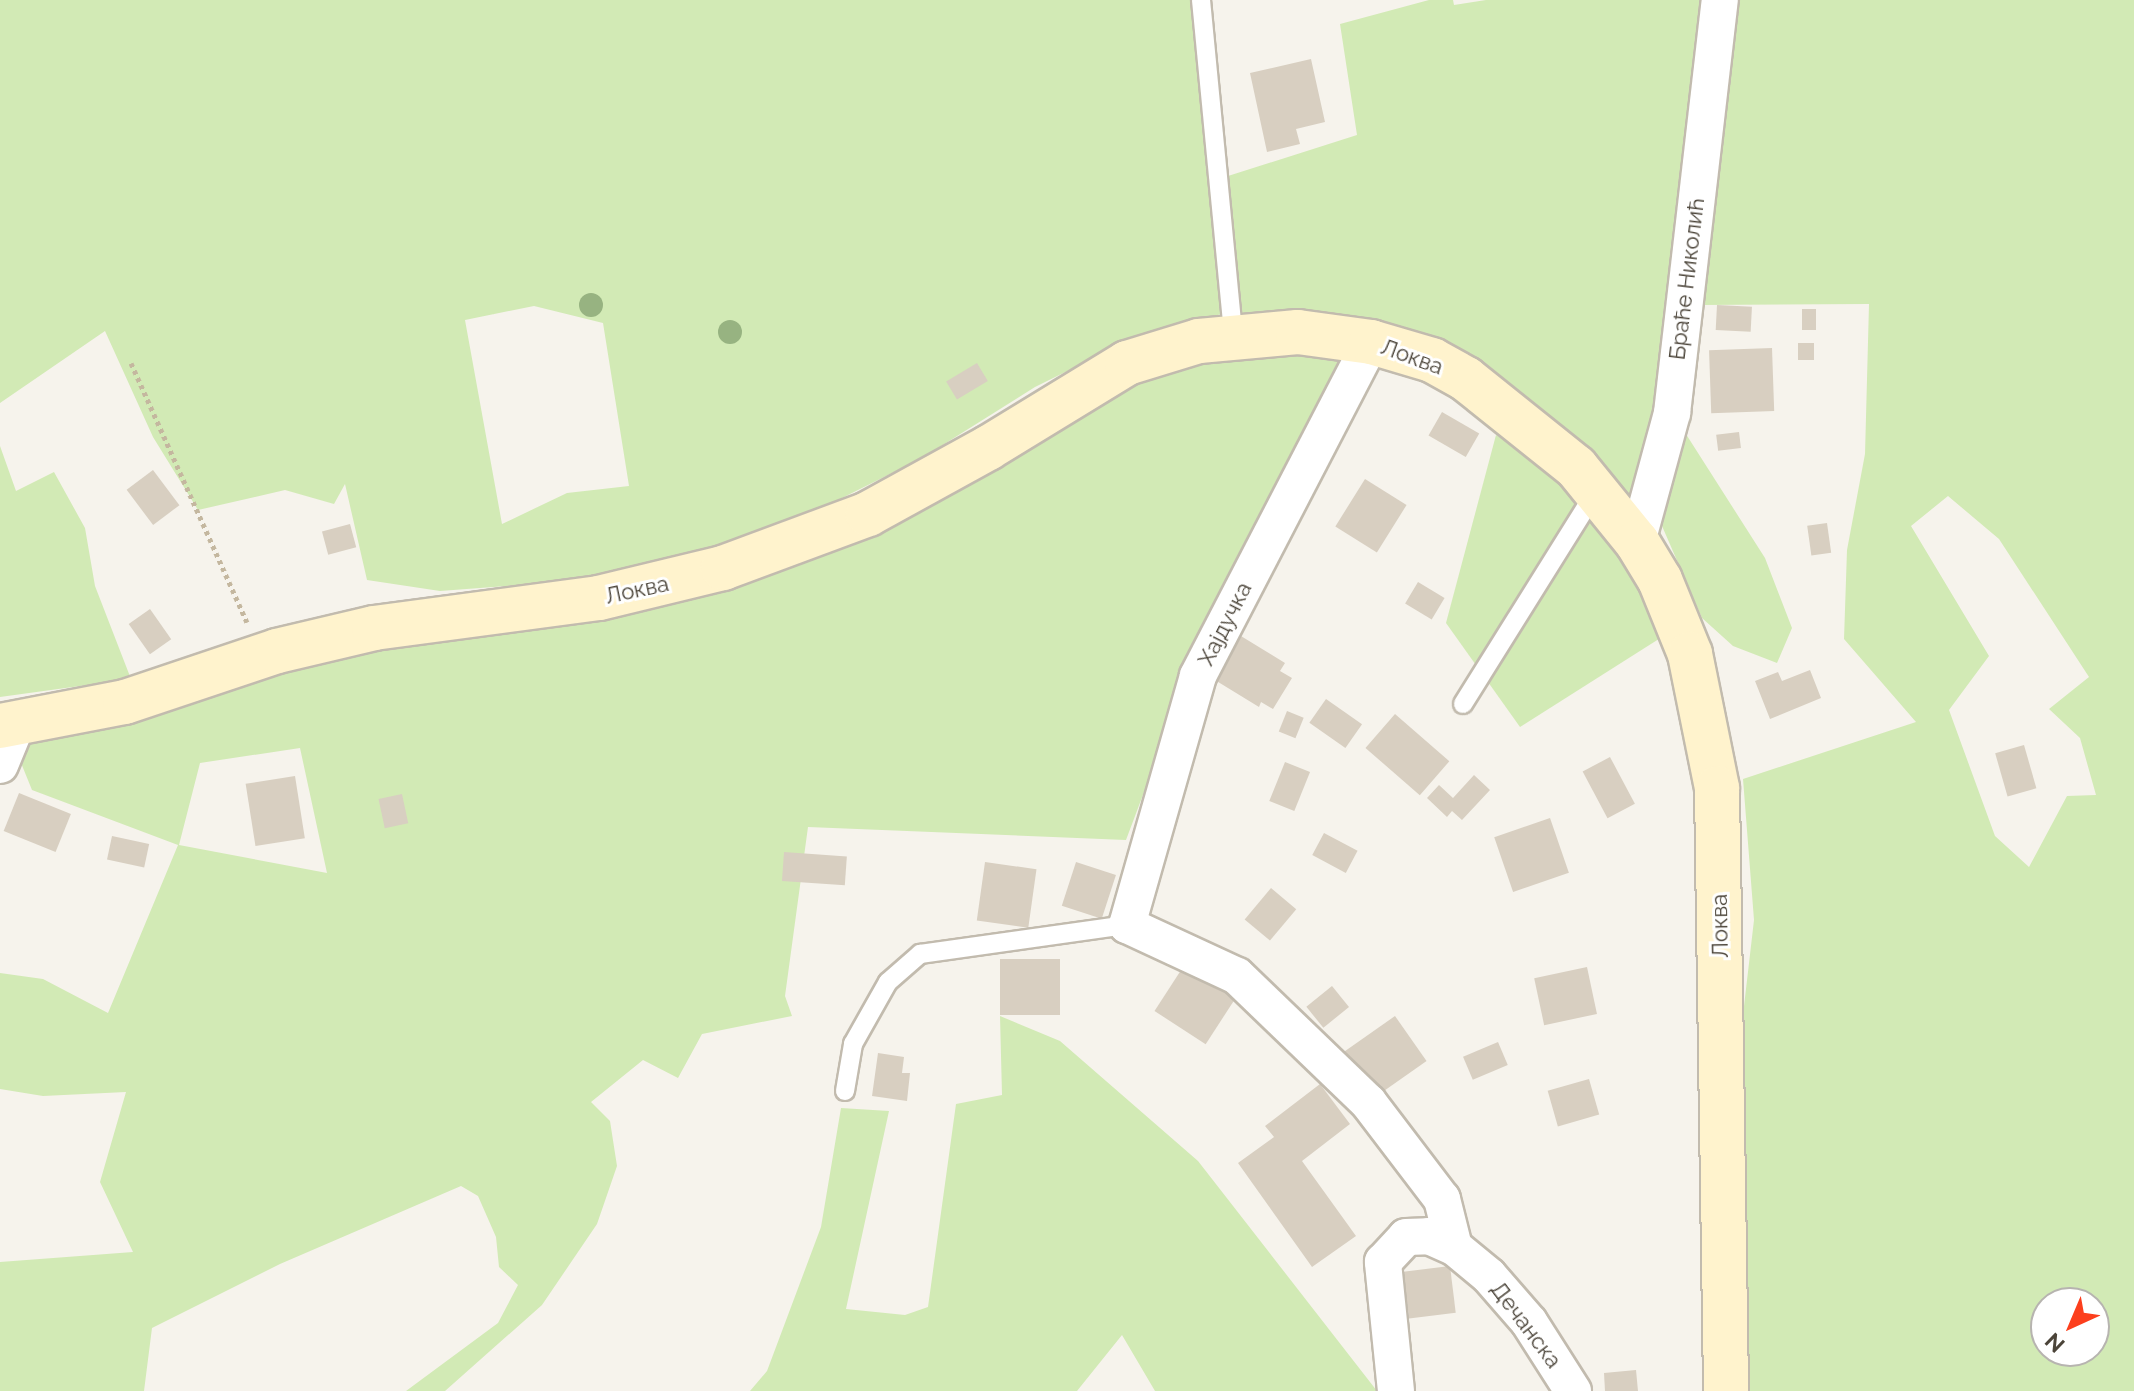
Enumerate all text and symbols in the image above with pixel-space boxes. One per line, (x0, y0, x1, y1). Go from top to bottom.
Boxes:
street label: Браће Николић (1664, 196, 1710, 362)
street label: Локва (1377, 334, 1447, 380)
street label: Локва (603, 570, 671, 610)
street label: Хајдучка (1193, 578, 1257, 670)
street label: Локва (1706, 894, 1734, 958)
street label: Дечанска (1485, 1277, 1567, 1373)
north arrow (2030, 1287, 2110, 1367)
text: N (2040, 1328, 2070, 1358)

